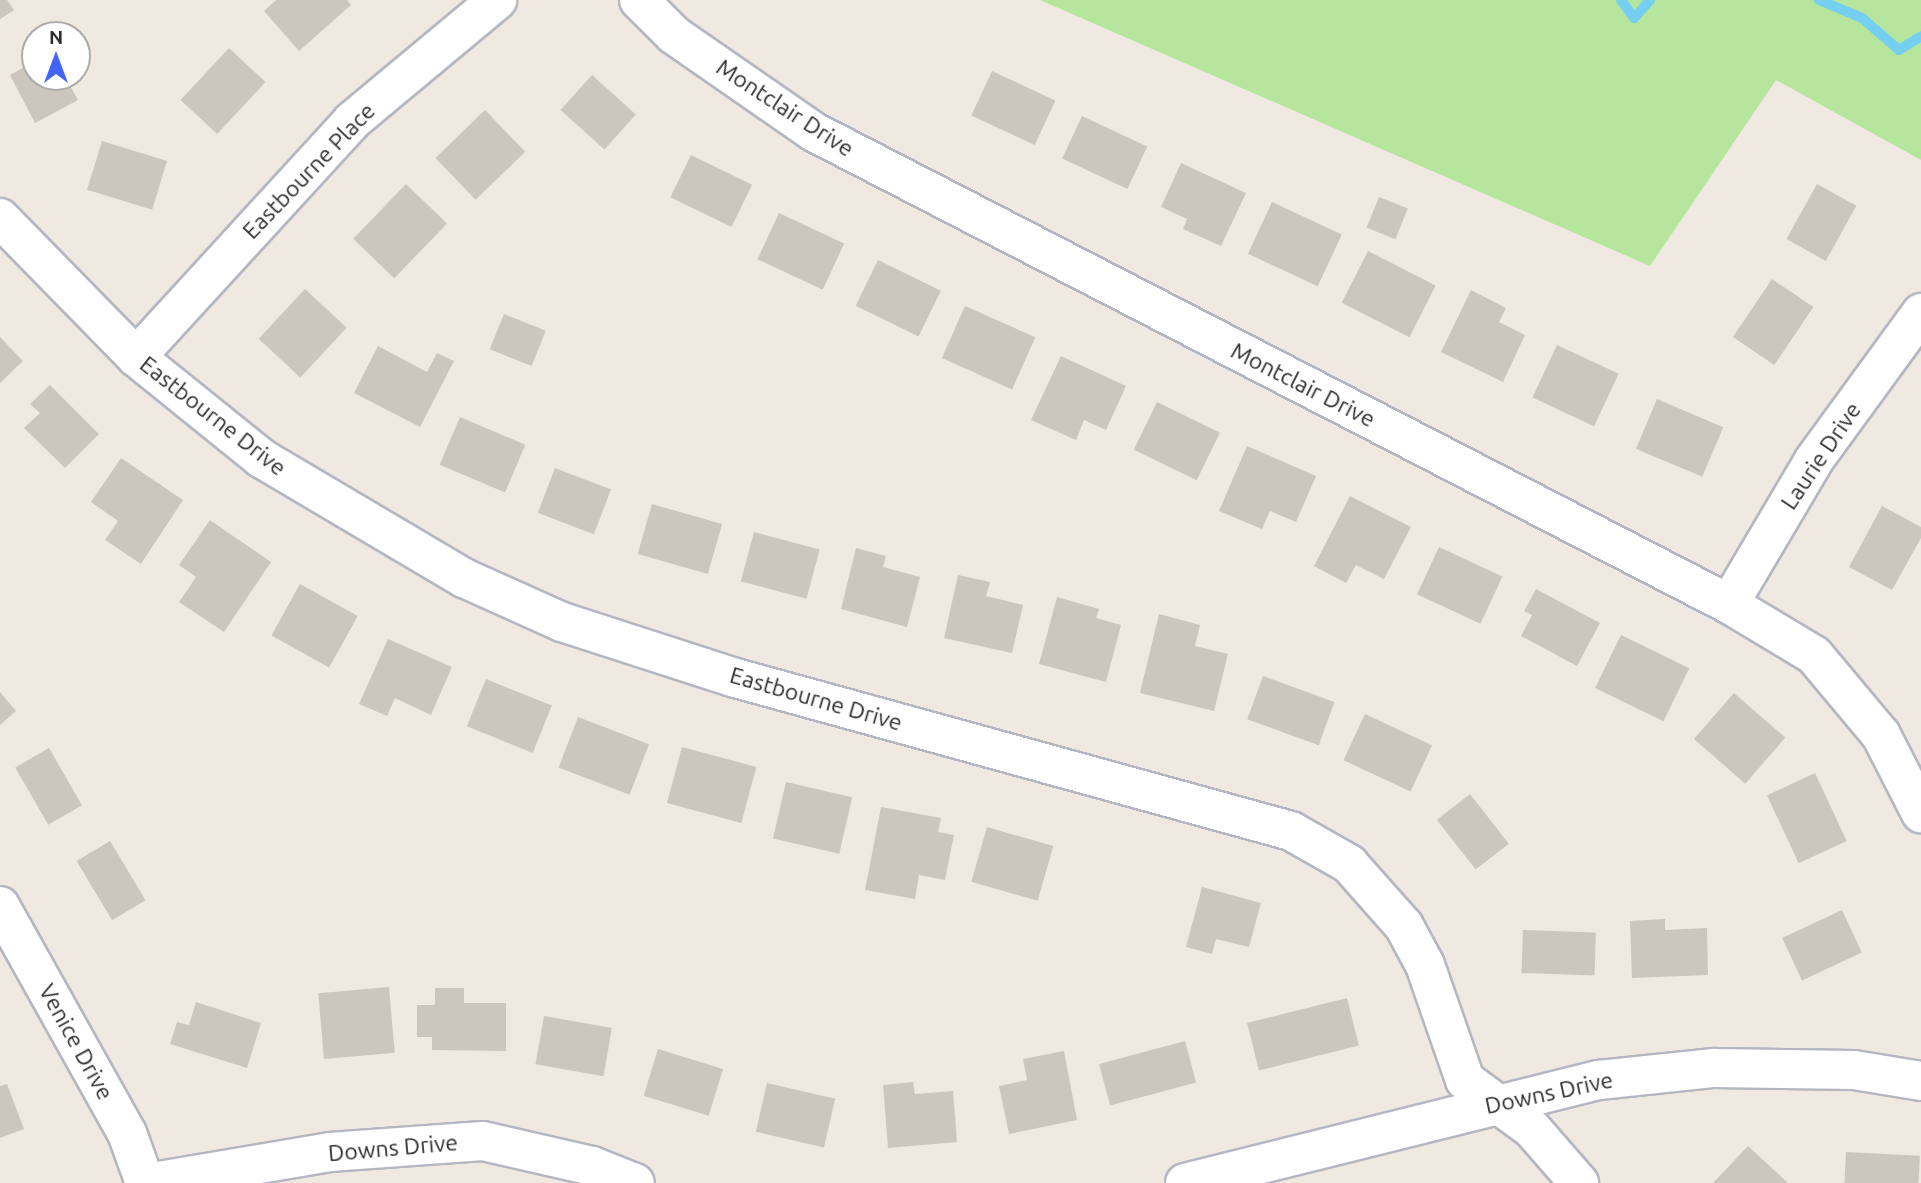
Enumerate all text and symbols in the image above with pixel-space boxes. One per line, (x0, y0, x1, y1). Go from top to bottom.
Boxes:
north arrow (21, 21, 91, 91)
text: N (49, 26, 63, 48)
street label: Montclair Drive (711, 53, 859, 163)
street label: Eastbourne Place (237, 97, 381, 245)
street label: Montclair Drive (1226, 337, 1380, 433)
street label: Eastbourne Drive (134, 350, 292, 482)
street label: Laurie Drive (1775, 397, 1867, 515)
street label: Eastbourne Drive (727, 661, 905, 737)
street label: Venice Drive (33, 979, 119, 1105)
street label: Downs Drive (1482, 1066, 1616, 1120)
street label: Downs Drive (327, 1129, 459, 1167)

